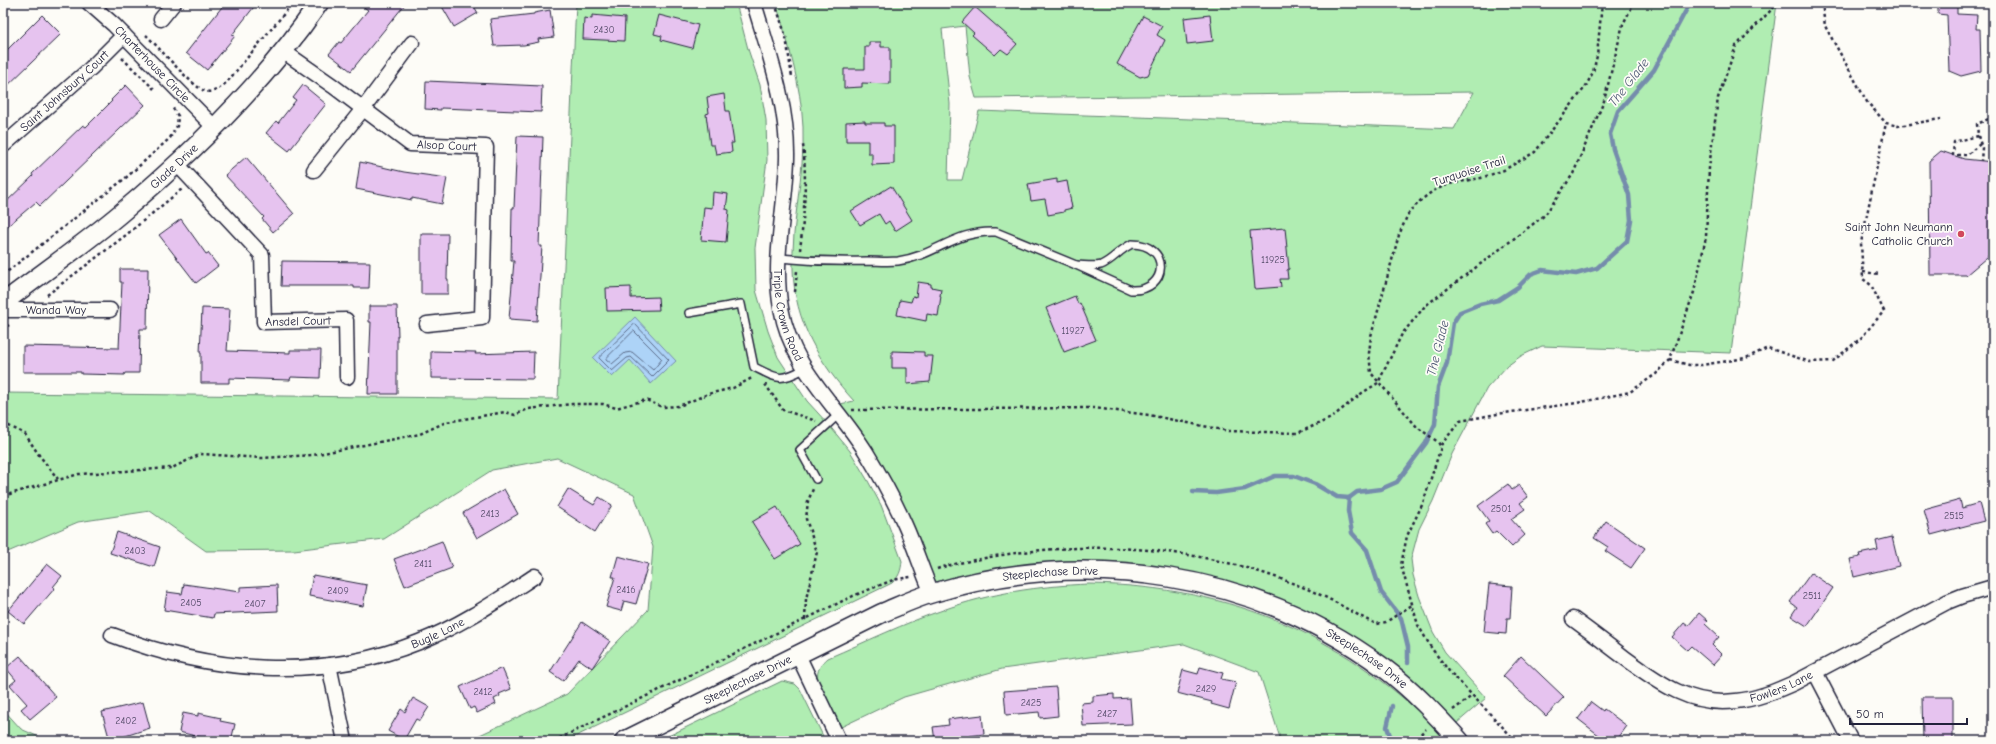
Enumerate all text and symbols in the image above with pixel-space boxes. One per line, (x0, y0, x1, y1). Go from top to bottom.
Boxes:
street label: Charterhouse Circle (112, 23, 193, 105)
house number: 2430 (593, 24, 615, 36)
street label: Saint Johnsbury Court (17, 47, 112, 134)
water label: The Glade (1605, 55, 1652, 109)
street label: Alsop Court (417, 137, 477, 154)
street label: Glade Drive (147, 141, 201, 192)
street label: Turquoise Trail (1431, 153, 1507, 189)
place label: Saint John Neumann Catholic Church (1845, 220, 1953, 248)
marker: Saint John Neumann Catholic Church (1956, 229, 1966, 239)
house number: 11925 (1261, 254, 1285, 266)
street label: Triple Crown Road (771, 269, 806, 363)
street label: Wanda Way (26, 303, 87, 317)
street label: Ansdel Court (265, 313, 332, 329)
water label: The Glade (1423, 318, 1452, 378)
house number: 11927 (1061, 325, 1085, 337)
house number: 2501 (1491, 503, 1511, 515)
house number: 2413 (480, 508, 500, 520)
house number: 2515 (1944, 510, 1964, 522)
house number: 2403 (124, 545, 146, 557)
house number: 2411 (414, 558, 432, 570)
street label: Steeplechase Drive (1001, 564, 1098, 584)
house number: 2416 (616, 584, 636, 596)
house number: 2409 (327, 585, 349, 597)
house number: 2511 (1803, 590, 1821, 602)
house number: 2405 (180, 597, 202, 609)
house number: 2407 (245, 598, 266, 610)
street label: Bugle Lane (409, 615, 467, 651)
street label: Steeplechase Drive (1323, 625, 1410, 691)
street label: Steeplechase Drive (701, 652, 794, 707)
street label: Fowlers Lane (1748, 667, 1815, 706)
house number: 2429 (1196, 683, 1216, 695)
house number: 2412 (473, 686, 493, 698)
house number: 2425 (1021, 697, 1041, 709)
scale bar (1850, 700, 1967, 726)
text: 50 m (1856, 707, 1884, 721)
house number: 2427 (1097, 708, 1117, 720)
house number: 2402 (115, 715, 137, 727)

